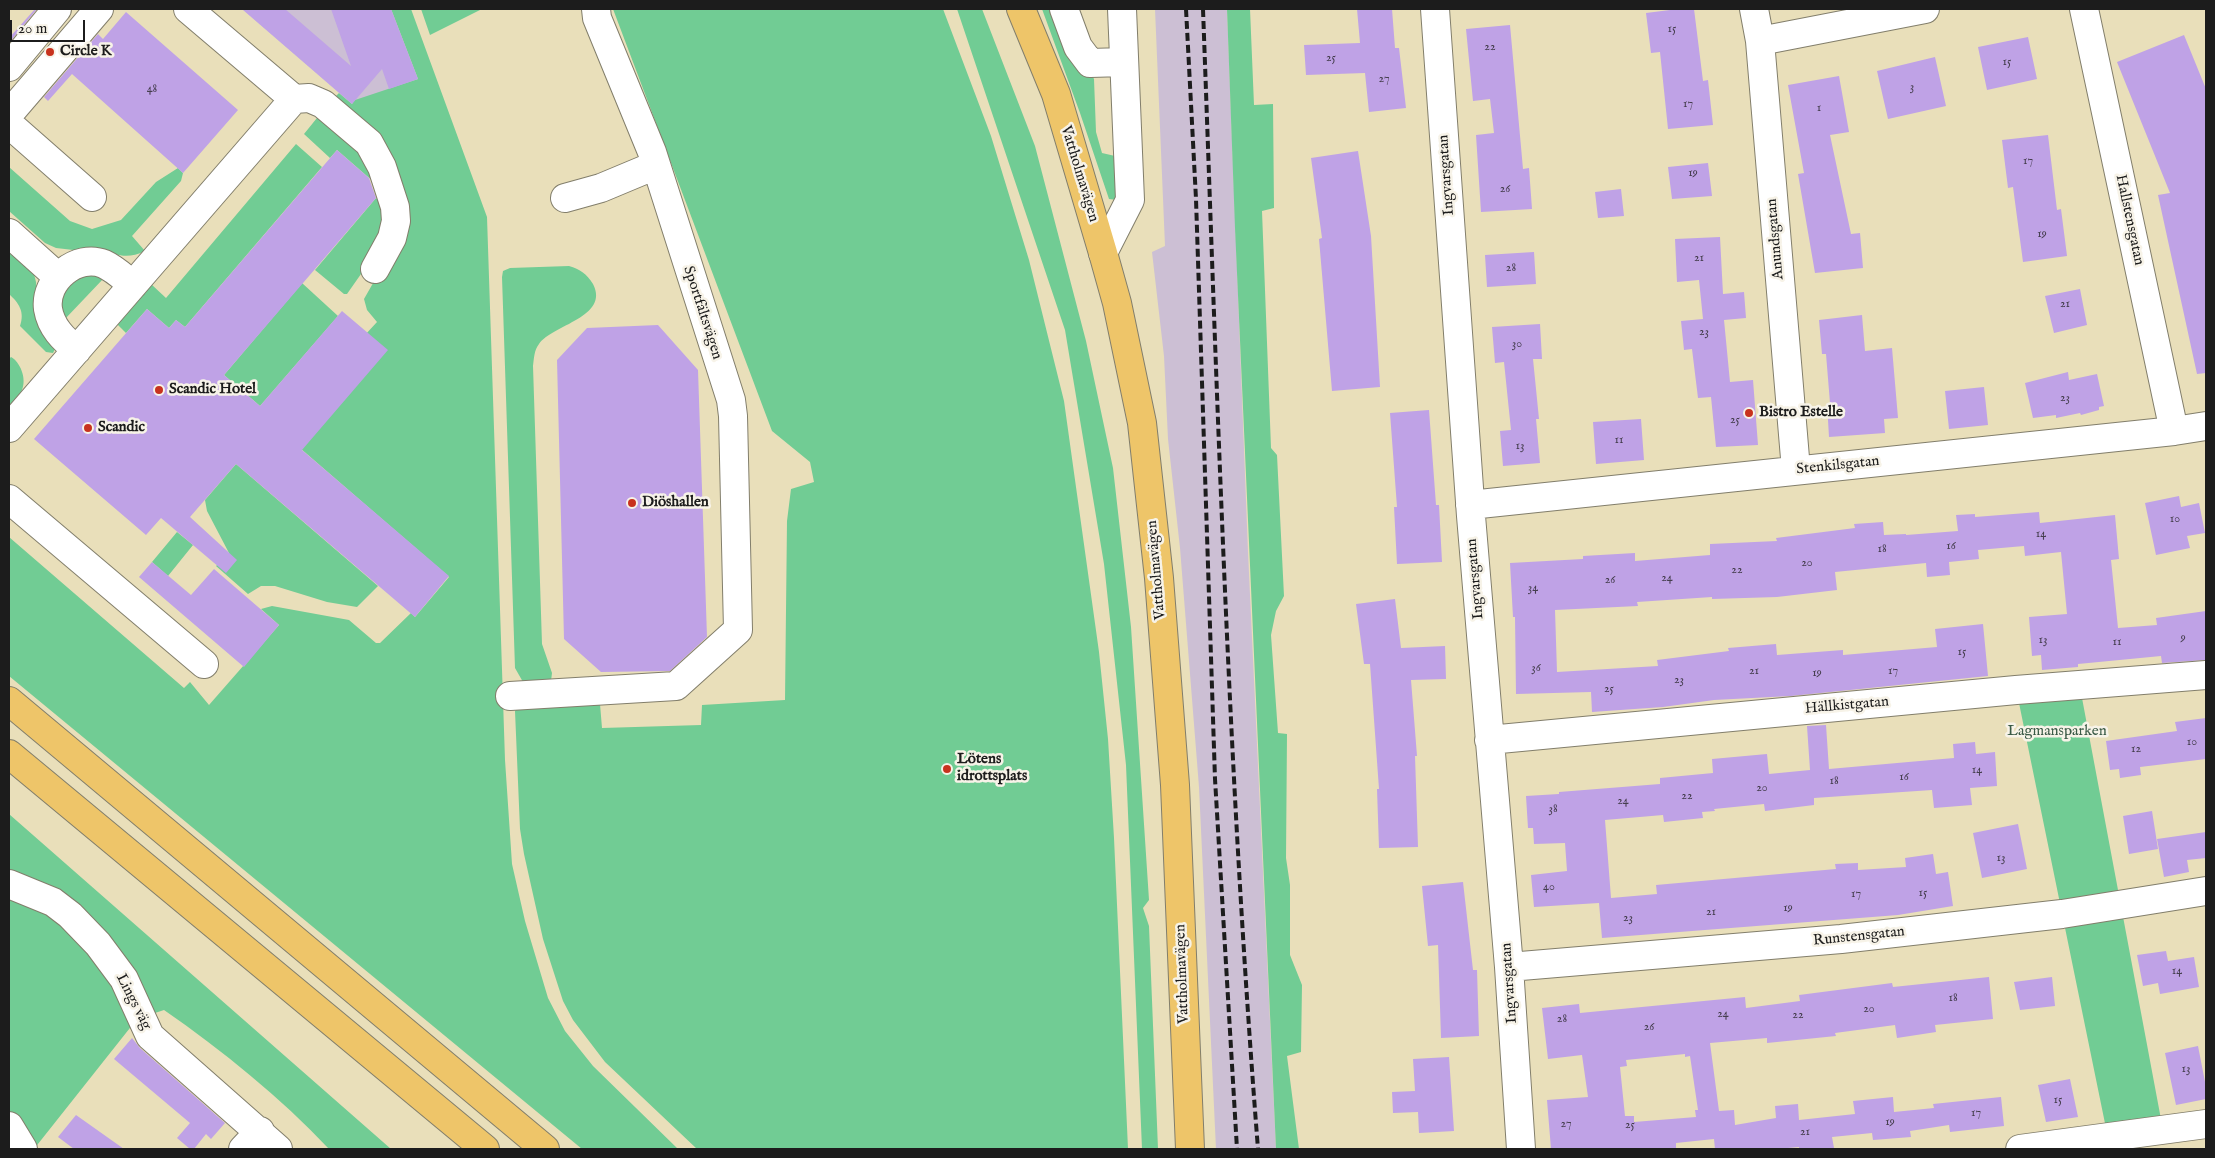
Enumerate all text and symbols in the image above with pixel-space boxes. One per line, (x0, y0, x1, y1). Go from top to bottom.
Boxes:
scale bar (12, 10, 88, 42)
text: 20 m (18, 19, 47, 38)
house number: 15 (1668, 23, 1676, 37)
house number: 22 (1484, 41, 1496, 55)
place label: Circle K (60, 43, 112, 61)
marker: Circle K (44, 46, 56, 58)
house number: 25 (1326, 52, 1336, 66)
house number: 15 (2003, 56, 2011, 70)
house number: 27 (1378, 73, 1390, 87)
house number: 3 (1910, 81, 1914, 95)
house number: 48 (147, 83, 157, 97)
house number: 17 (1683, 98, 1693, 112)
house number: 1 (1817, 102, 1821, 116)
street label: Vattholmavägen (1056, 124, 1102, 224)
street label: Ingvarsgatan (1435, 134, 1459, 216)
house number: 17 (2023, 155, 2033, 169)
house number: 19 (1688, 167, 1698, 181)
street label: Hallstensgatan (2111, 173, 2147, 267)
house number: 26 (1500, 183, 1510, 197)
street label: Anundsgatan (1763, 198, 1789, 280)
house number: 19 (2037, 228, 2047, 242)
house number: 21 (1694, 252, 1704, 266)
house number: 28 (1506, 262, 1516, 276)
street label: Sportfältsvägen (678, 264, 726, 362)
house number: 21 (2060, 298, 2070, 312)
house number: 23 (1699, 326, 1709, 340)
house number: 30 (1512, 338, 1522, 352)
place label: Scandic Hotel (169, 381, 256, 399)
marker: Scandic Hotel (153, 384, 165, 396)
house number: 23 (2060, 392, 2070, 406)
place label: Bistro Estelle (1759, 404, 1843, 422)
marker: Bistro Estelle (1743, 407, 1755, 419)
house number: 25 (1730, 414, 1740, 428)
place label: Scandic (98, 419, 145, 437)
marker: Scandic (82, 422, 94, 434)
house number: 11 (1615, 434, 1623, 448)
house number: 13 (1516, 440, 1524, 454)
street label: Stenkilsgatan (1796, 453, 1880, 479)
place label: Diöshallen (642, 494, 709, 512)
marker: Diöshallen (626, 497, 638, 509)
house number: 10 (2170, 513, 2180, 527)
street label: Vattholmavägen (1144, 520, 1170, 620)
house number: 14 (2036, 528, 2046, 542)
street label: Ingvarsgatan (1464, 538, 1488, 620)
house number: 16 (1946, 540, 1956, 554)
house number: 18 (1877, 543, 1887, 557)
house number: 20 (1801, 557, 1813, 571)
house number: 22 (1731, 564, 1743, 578)
house number: 24 (1661, 572, 1673, 586)
house number: 26 (1605, 574, 1615, 588)
house number: 34 (1528, 582, 1538, 596)
house number: 9 (2180, 632, 2186, 646)
house number: 13 (2039, 634, 2047, 648)
house number: 11 (2113, 636, 2121, 650)
house number: 15 (1958, 646, 1966, 660)
house number: 36 (1531, 662, 1541, 676)
house number: 21 (1749, 665, 1759, 679)
house number: 17 (1888, 665, 1898, 679)
house number: 19 (1812, 667, 1822, 681)
house number: 23 (1674, 674, 1684, 688)
house number: 25 (1604, 683, 1614, 697)
street label: Hällkistgatan (1804, 693, 1890, 719)
park label: Lagmansparken (2007, 723, 2107, 741)
house number: 10 (2187, 736, 2197, 750)
house number: 12 (2131, 743, 2141, 757)
place label: Lötens idrottsplats (957, 751, 1027, 786)
marker: Lötens idrottsplats (941, 763, 953, 775)
house number: 14 (1972, 764, 1982, 778)
house number: 16 (1899, 771, 1909, 785)
house number: 18 (1829, 775, 1839, 789)
house number: 20 (1756, 782, 1768, 796)
house number: 22 (1681, 790, 1693, 804)
house number: 24 (1617, 795, 1629, 809)
house number: 38 (1548, 803, 1558, 817)
house number: 13 (1997, 852, 2005, 866)
house number: 40 (1543, 881, 1555, 895)
house number: 15 (1919, 887, 1927, 901)
house number: 17 (1851, 888, 1861, 902)
house number: 19 (1783, 902, 1793, 916)
house number: 21 (1706, 906, 1716, 920)
house number: 23 (1623, 912, 1633, 926)
street label: Runstensgatan (1812, 923, 1906, 951)
street label: Vattholmavägen (1172, 924, 1194, 1024)
street label: Ingvarsgatan (1498, 942, 1522, 1024)
house number: 14 (2172, 965, 2182, 979)
street label: Lings väg (111, 971, 155, 1033)
house number: 18 (1948, 992, 1958, 1006)
house number: 20 (1863, 1003, 1875, 1017)
house number: 24 (1717, 1008, 1729, 1022)
house number: 22 (1792, 1009, 1804, 1023)
house number: 28 (1557, 1013, 1567, 1027)
house number: 26 (1644, 1021, 1654, 1035)
house number: 13 (2182, 1063, 2190, 1077)
house number: 15 (2054, 1094, 2062, 1108)
house number: 17 (1971, 1107, 1981, 1121)
house number: 19 (1885, 1116, 1895, 1130)
house number: 27 (1560, 1118, 1572, 1132)
house number: 25 (1625, 1119, 1635, 1133)
house number: 21 (1800, 1126, 1810, 1140)

